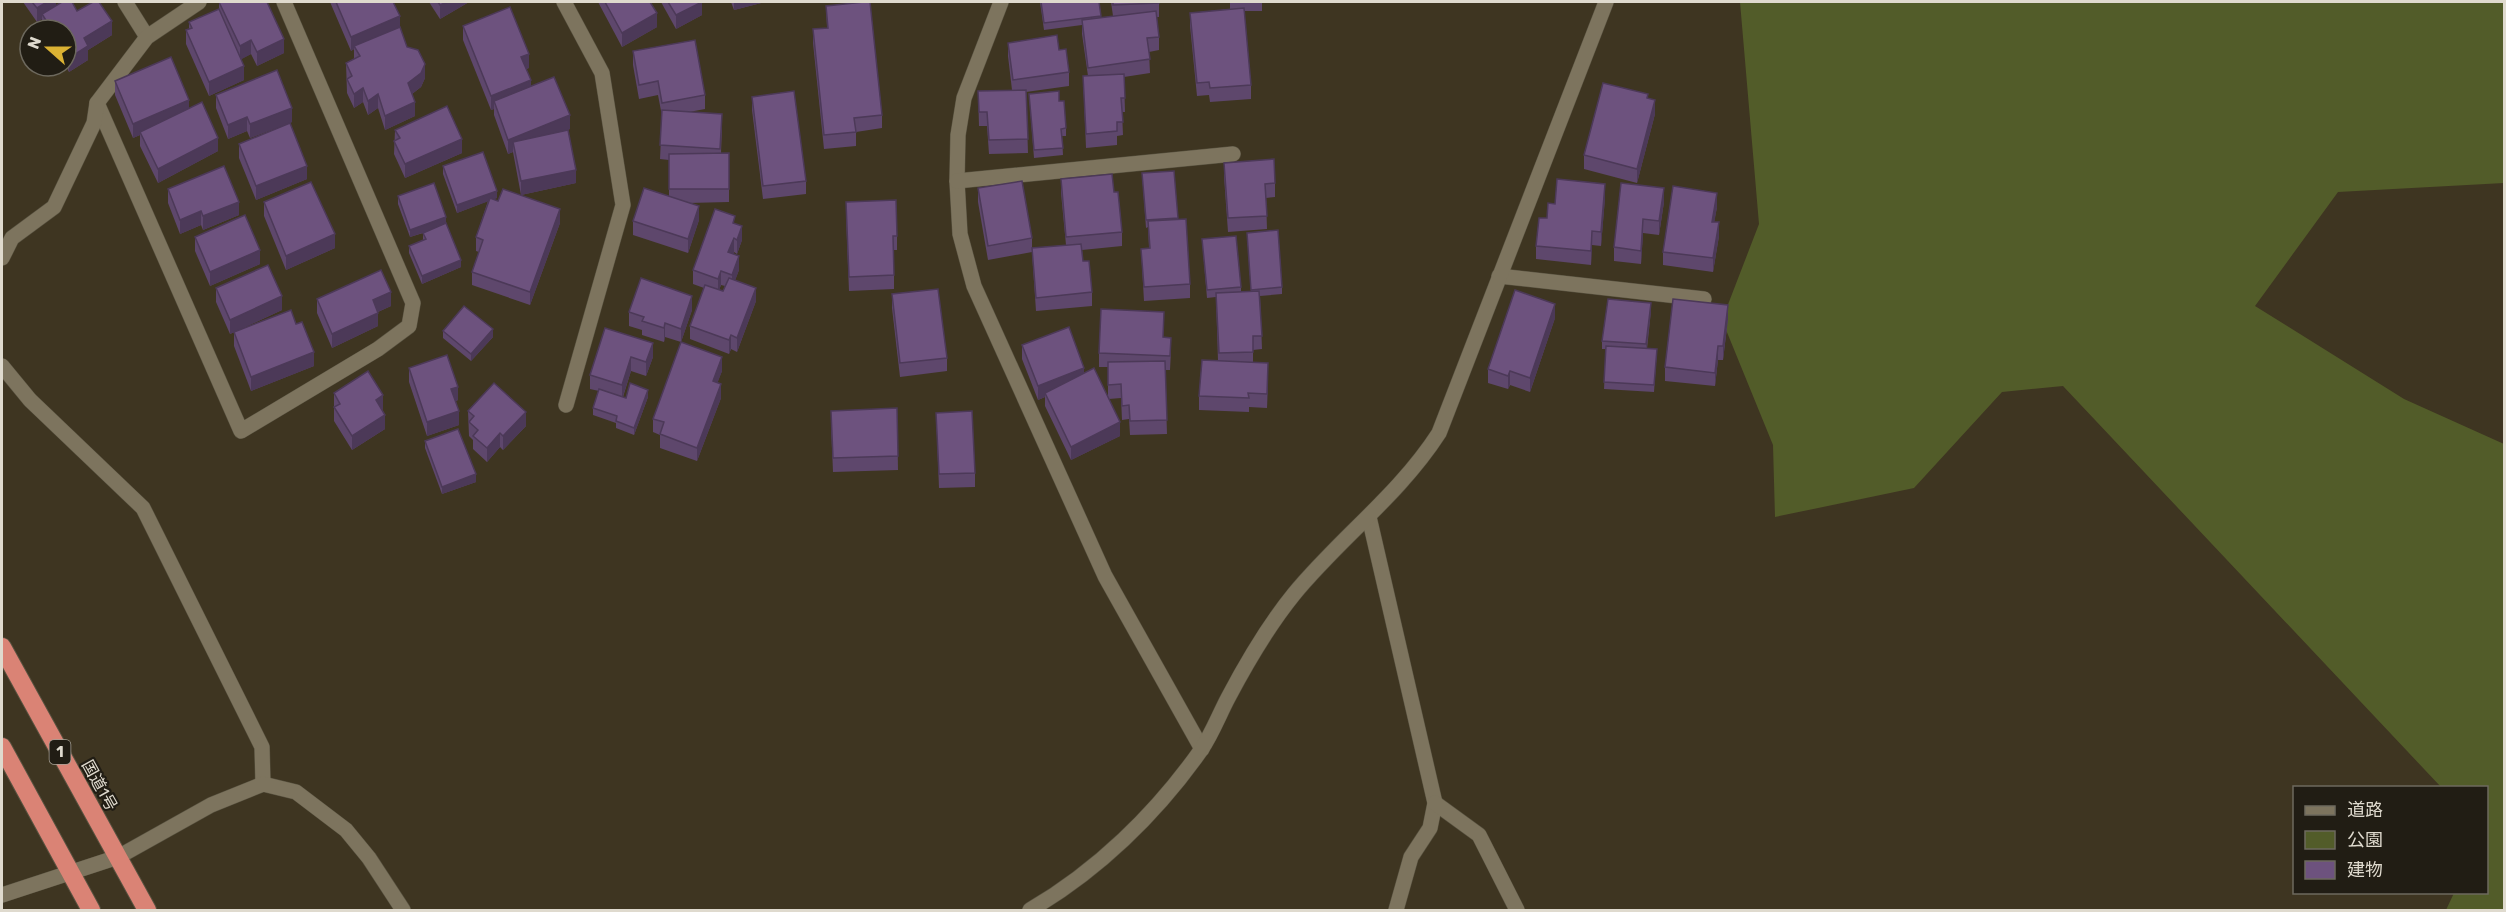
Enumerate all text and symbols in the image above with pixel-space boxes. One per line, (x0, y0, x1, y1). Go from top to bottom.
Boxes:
north arrow (18, 18, 78, 78)
text: N (24, 34, 45, 52)
road number: 1 (50, 740, 70, 764)
street label: 国道1号 (78, 757, 121, 814)
legend (2293, 786, 2488, 894)
text: 道路 (2347, 799, 2383, 821)
text: 公園 (2347, 829, 2383, 851)
text: 建物 (2347, 859, 2383, 881)

